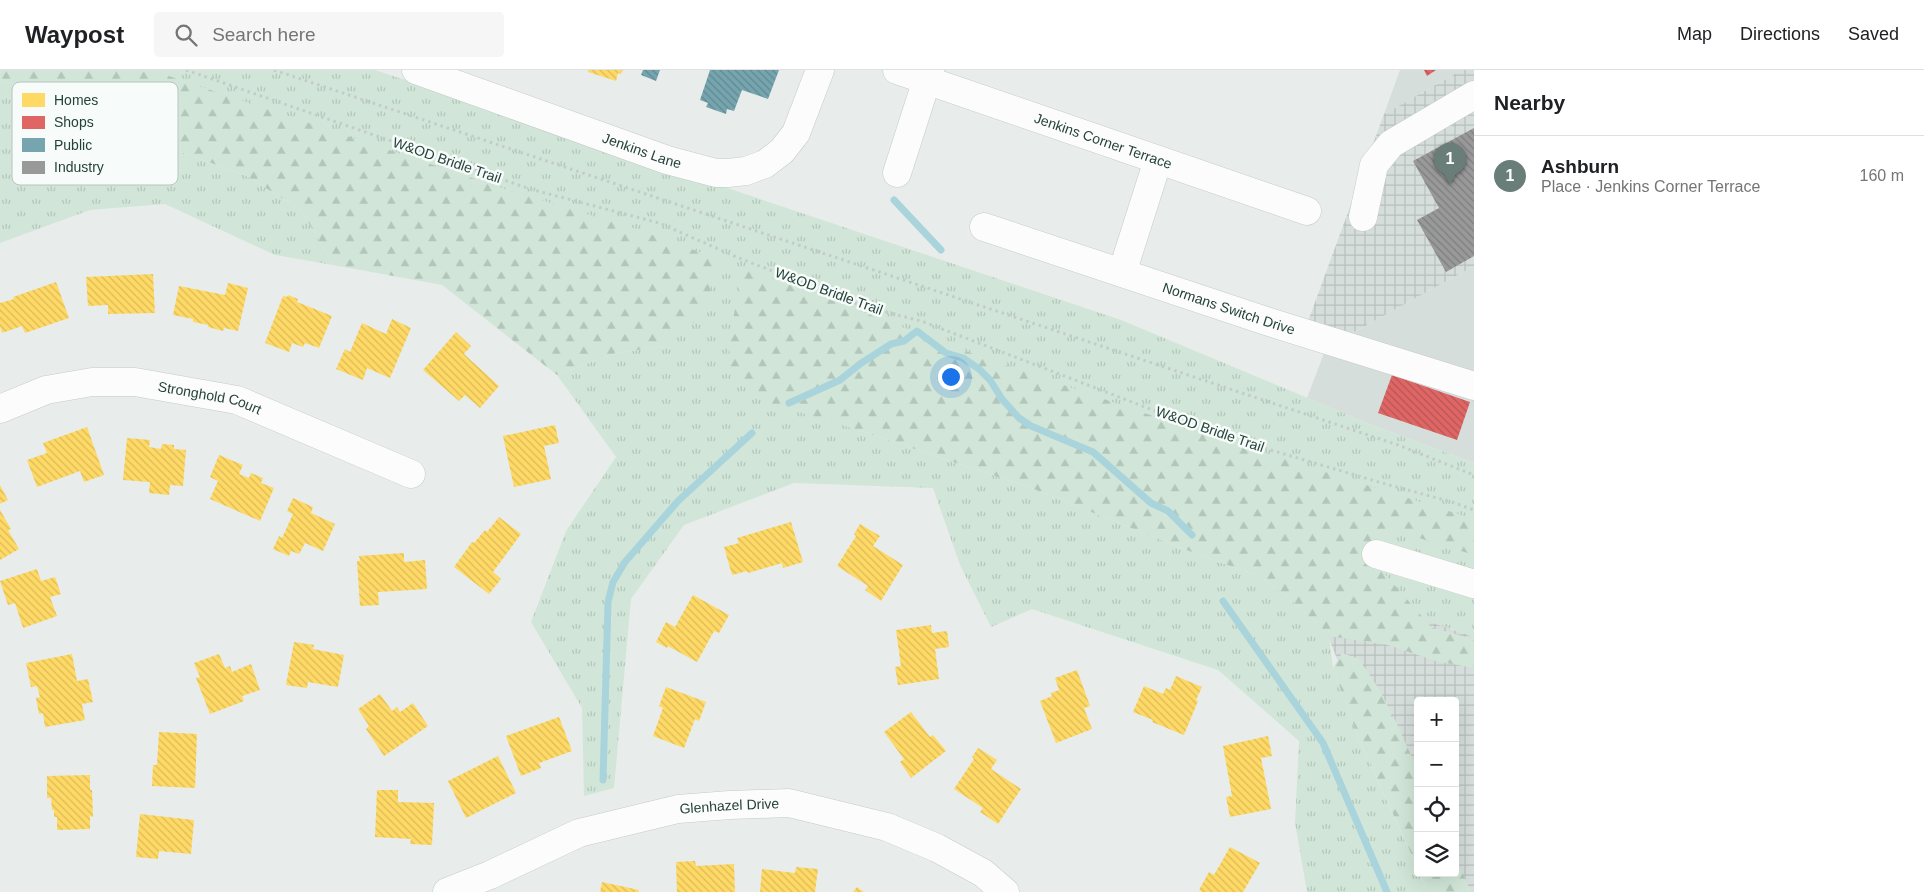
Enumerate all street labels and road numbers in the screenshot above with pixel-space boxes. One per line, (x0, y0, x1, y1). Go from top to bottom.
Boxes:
street label: Jenkins Corner Terrace (1032, 110, 1174, 172)
street label: Jenkins Lane (600, 130, 683, 172)
street label: W&OD Bridle Trail (391, 134, 503, 186)
street label: W&OD Bridle Trail (773, 264, 885, 318)
street label: Normans Switch Drive (1160, 279, 1297, 338)
street label: Stronghold Court (157, 378, 264, 418)
street label: W&OD Bridle Trail (1154, 403, 1266, 455)
street label: Glenhazel Drive (679, 795, 780, 817)

